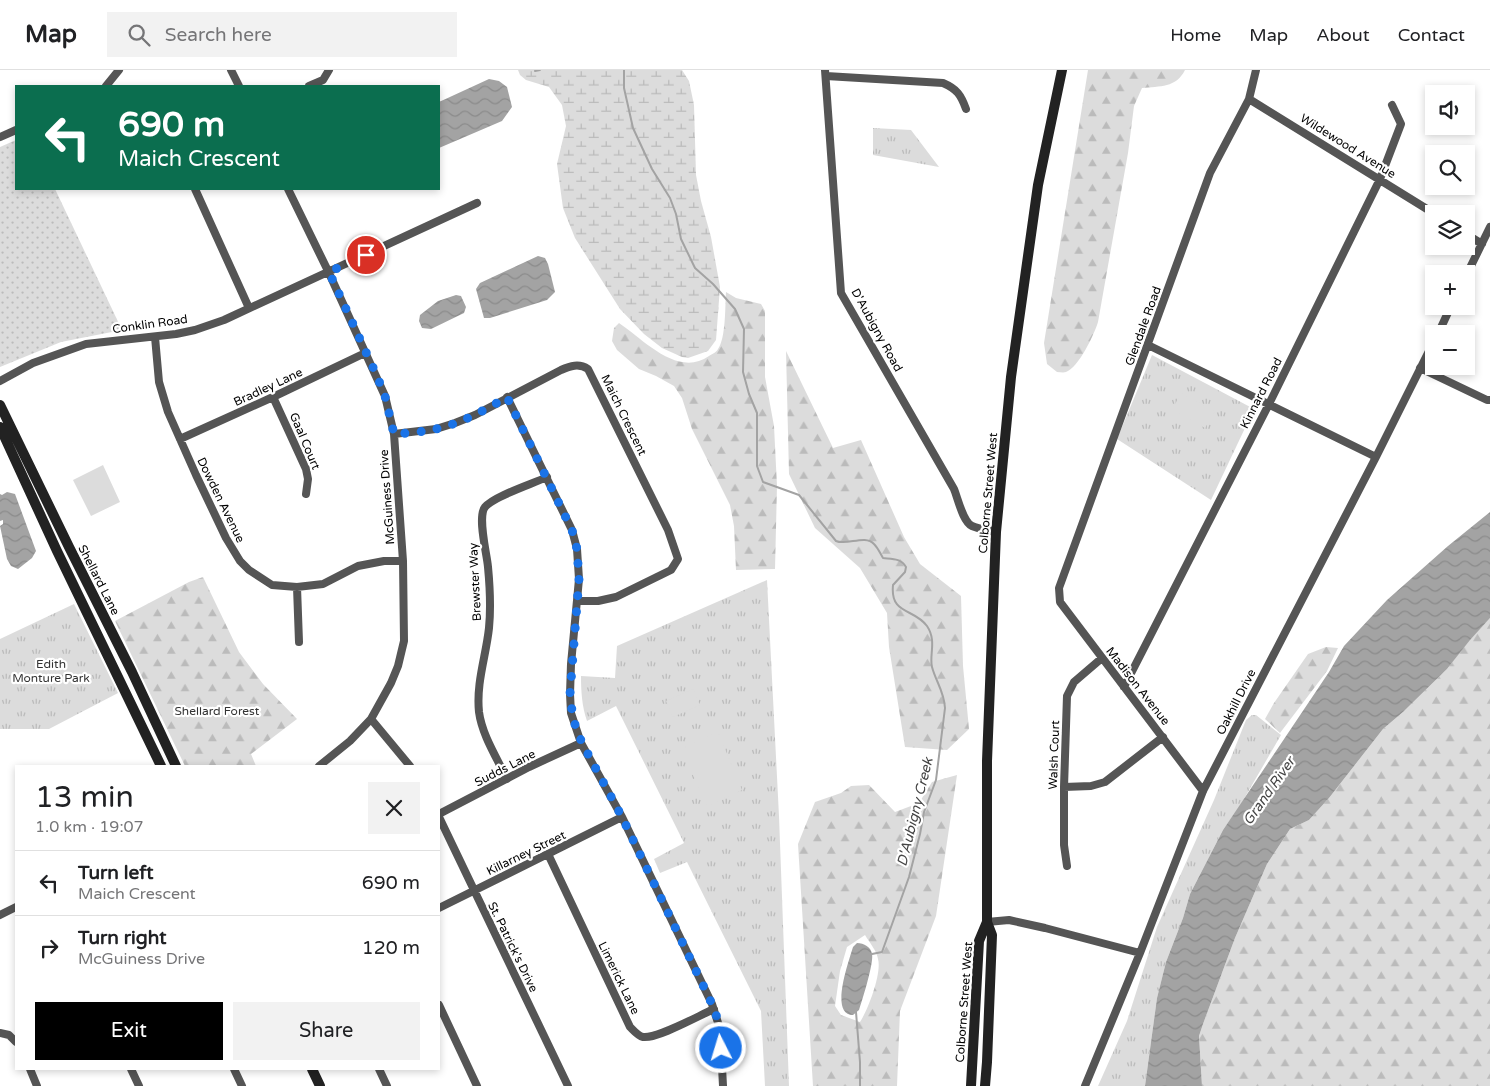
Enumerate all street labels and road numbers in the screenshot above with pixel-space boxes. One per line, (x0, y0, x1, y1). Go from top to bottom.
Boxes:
street label: Wildewood Avenue (1298, 111, 1399, 181)
street label: Glendale Road (1122, 284, 1164, 368)
street label: D'Aubigny Road (848, 286, 906, 374)
street label: Conklin Road (111, 312, 189, 336)
street label: Kinnard Road (1237, 355, 1285, 431)
street label: Bradley Lane (231, 365, 305, 409)
street label: Maich Crescent (598, 372, 650, 458)
street label: Gaal Court (287, 410, 323, 472)
street label: Colborne Street West (976, 432, 1000, 554)
street label: McGuiness Drive (377, 449, 397, 545)
street label: Dowden Avenue (194, 455, 248, 545)
street label: Brewster Way (466, 542, 484, 621)
street label: Shellard Lane (75, 543, 123, 618)
street label: Madison Avenue (1103, 644, 1173, 728)
street label: Oakhill Drive (1213, 667, 1259, 737)
street label: Walsh Court (1046, 720, 1062, 790)
street label: Sudds Lane (472, 747, 538, 789)
street label: Killarney Street (484, 828, 568, 878)
street label: St. Patrick's Drive (485, 900, 541, 995)
street label: Limerick Lane (595, 939, 643, 1017)
street label: Colborne Street West (953, 941, 975, 1063)

